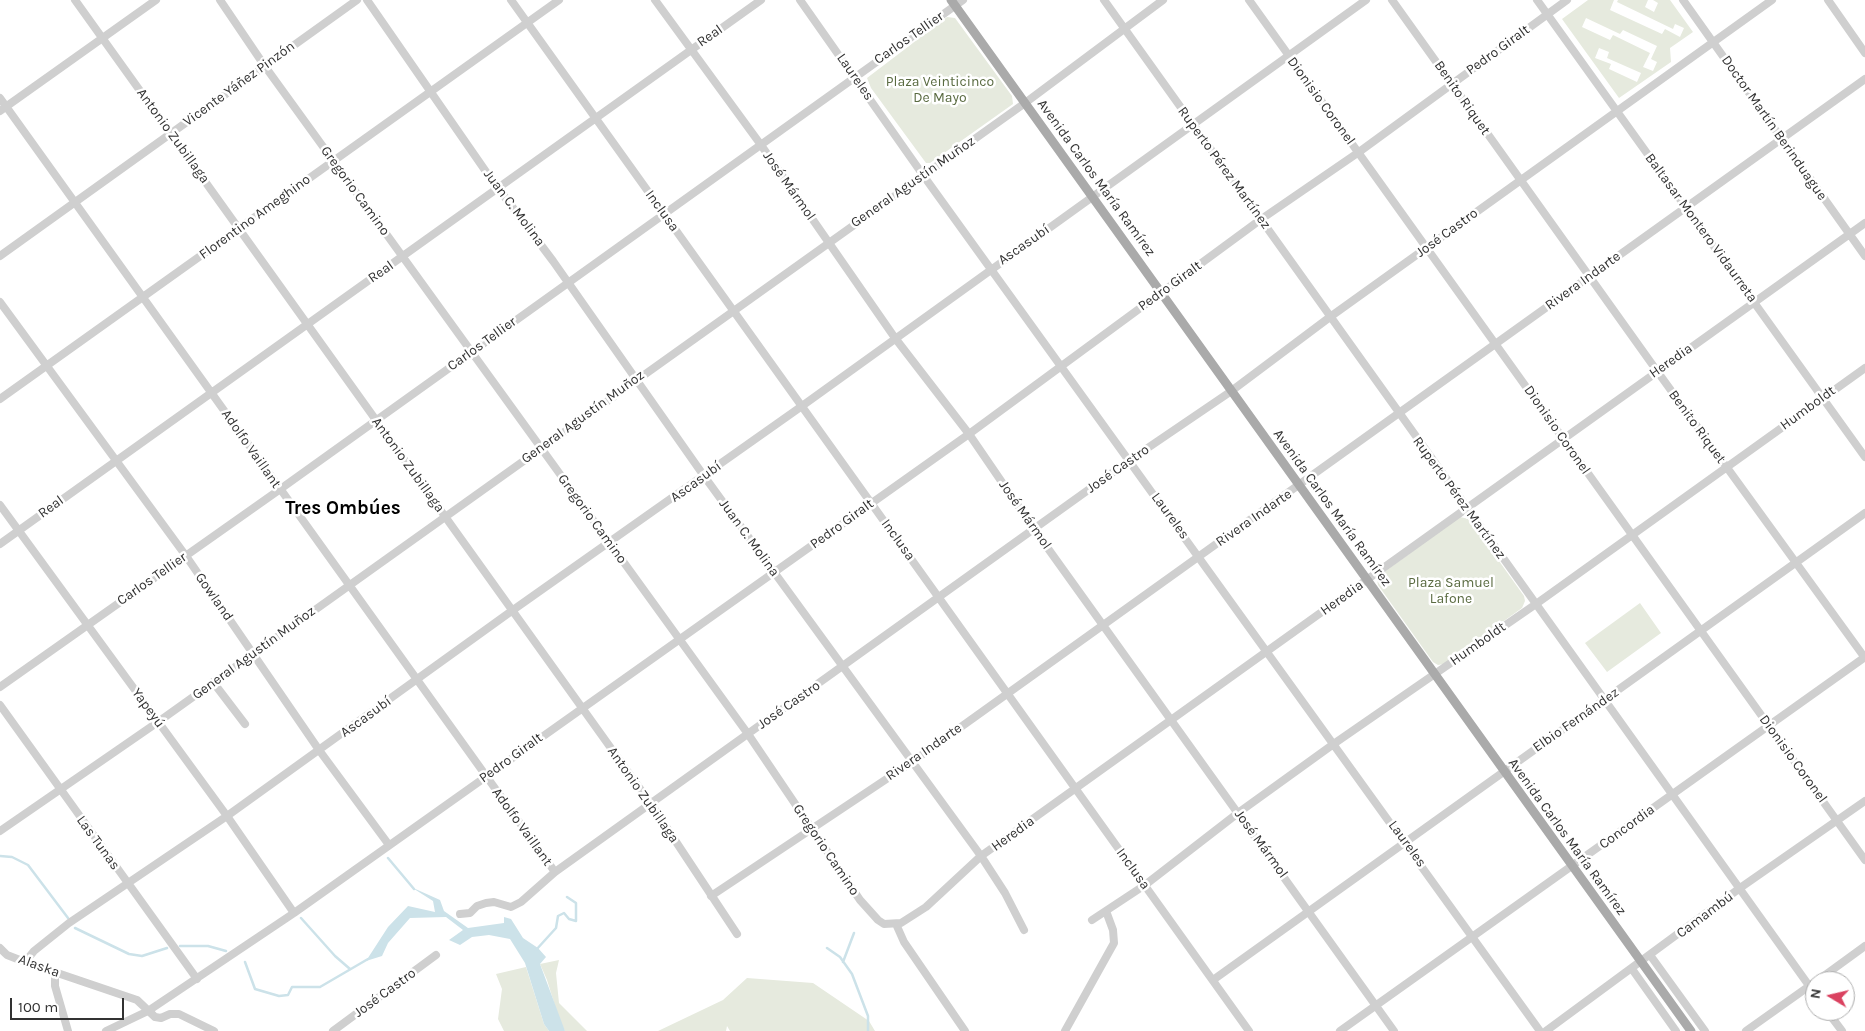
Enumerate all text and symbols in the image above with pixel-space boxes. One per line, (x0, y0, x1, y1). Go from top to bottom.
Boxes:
street label: Carlos Tellier (871, 8, 947, 68)
street label: Real (694, 21, 726, 51)
street label: Pedro Giralt (1463, 21, 1533, 79)
street label: Vicente Yáñez Pinzón (180, 38, 298, 130)
street label: Laureles (833, 50, 877, 104)
street label: Doctor Martín Berinduague (1718, 52, 1830, 204)
street label: Dionisio Coronel (1283, 54, 1359, 148)
street label: Benito Riquet (1430, 58, 1494, 138)
park label: Plaza Veinticinco De Mayo (886, 74, 994, 106)
street label: Antonio Zubillaga (133, 85, 213, 187)
street label: Avenida Carlos María Ramírez (1033, 96, 1159, 260)
street label: Ruperto Pérez Martínez (1174, 104, 1274, 232)
street label: General Agustín Muñoz (848, 133, 978, 231)
street label: Gregorio Camino (317, 143, 393, 239)
street label: José Mármol (759, 148, 819, 224)
street label: Baltasar Montero Vidaurreta (1641, 150, 1761, 306)
street label: Juan C. Molina (480, 166, 548, 250)
street label: Florentino Ameghino (196, 171, 314, 263)
street label: Inclusa (641, 187, 683, 235)
street label: José Castro (1413, 205, 1481, 261)
street label: Ascasubí (995, 221, 1053, 269)
street label: Rivera Indarte (1542, 248, 1624, 314)
street label: Real (365, 257, 397, 287)
street label: Pedro Giralt (1135, 257, 1205, 315)
street label: Carlos Tellier (444, 313, 520, 375)
street label: Heredia (1646, 340, 1696, 382)
street label: General Agustín Muñoz (518, 367, 648, 467)
street label: Dionisio Coronel (1520, 382, 1594, 478)
street label: Humboldt (1777, 382, 1839, 434)
street label: Benito Riquet (1665, 387, 1729, 467)
street label: Adolfo Vaillant (218, 406, 284, 492)
street label: Antonio Zubillaga (368, 414, 448, 516)
street label: Avenida Carlos María Ramírez (1269, 426, 1395, 590)
street label: Ruperto Pérez Martínez (1409, 434, 1509, 562)
street label: José Castro (1083, 441, 1153, 497)
street label: Ascasubí (667, 458, 725, 506)
street label: Gregorio Camino (554, 471, 630, 567)
street label: José Mármol (995, 477, 1055, 553)
street label: Rivera Indarte (1213, 486, 1295, 550)
street label: Laureles (1147, 489, 1193, 543)
street label: Real (35, 492, 67, 522)
street label: Pedro Giralt (807, 495, 877, 553)
street label: Juan C. Molina (715, 496, 783, 580)
district label: Tres Ombúes (285, 498, 401, 520)
street label: Inclusa (877, 516, 919, 564)
street label: Carlos Tellier (114, 549, 190, 609)
street label: Gowland (191, 570, 237, 624)
park label: Plaza Samuel Lafone (1408, 575, 1494, 608)
street label: Heredia (1317, 577, 1367, 619)
street label: General Agustín Muñoz (189, 603, 319, 703)
street label: Humboldt (1447, 619, 1509, 669)
street label: José Castro (754, 677, 824, 733)
street label: Elbio Fernández (1530, 684, 1622, 756)
street label: Yapeyú (128, 685, 168, 731)
street label: Ascasubí (337, 693, 395, 741)
street label: Dionisio Coronel (1755, 712, 1831, 806)
street label: Rivera Indarte (883, 720, 965, 784)
street label: Pedro Giralt (476, 729, 546, 787)
street label: Antonio Zubillaga (604, 744, 682, 846)
street label: Avenida Carlos María Ramírez (1504, 755, 1630, 919)
street label: Adolfo Vaillant (488, 785, 556, 869)
street label: Gregorio Camino (789, 801, 863, 899)
street label: Concordia (1596, 801, 1658, 853)
street label: José Mármol (1231, 807, 1291, 881)
street label: Las Tunas (73, 813, 123, 873)
street label: Heredia (988, 813, 1038, 855)
street label: Laureles (1384, 817, 1430, 871)
street label: Inclusa (1112, 845, 1154, 893)
street label: Camambú (1673, 888, 1737, 942)
street label: Alaska (16, 951, 62, 981)
street label: José Castro (351, 965, 419, 1021)
north arrow (1805, 971, 1855, 1021)
text: N (1806, 987, 1825, 1000)
scale bar (12, 988, 126, 1020)
text: 100 m (18, 998, 58, 1016)

